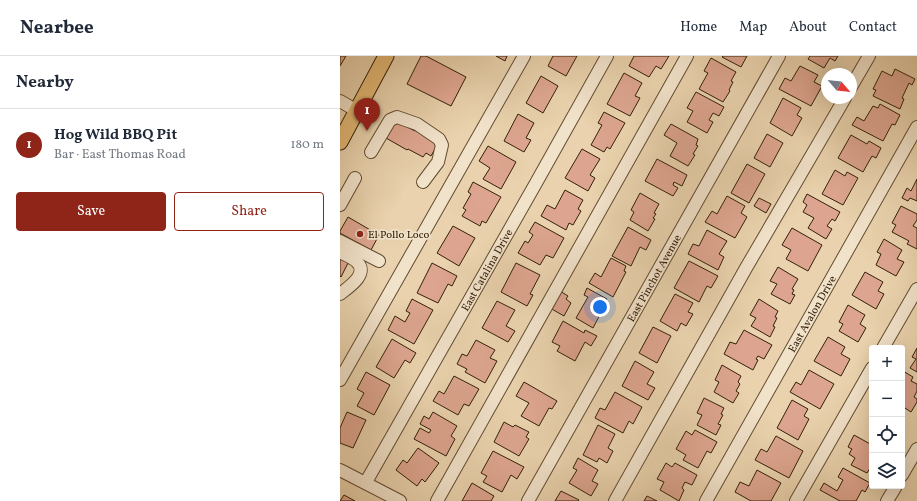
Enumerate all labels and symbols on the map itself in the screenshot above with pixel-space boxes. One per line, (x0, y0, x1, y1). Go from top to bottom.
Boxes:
north arrow (821, 68, 857, 104)
pin: 1 (354, 98, 380, 131)
street label: East Catalina Drive (459, 227, 517, 315)
place label: El Pollo Loco (368, 228, 430, 243)
marker: El Pollo Loco (355, 229, 365, 239)
street label: East Pinchot Avenue (624, 232, 686, 325)
street label: East Avalon Drive (785, 273, 841, 356)
your location (590, 297, 610, 317)

